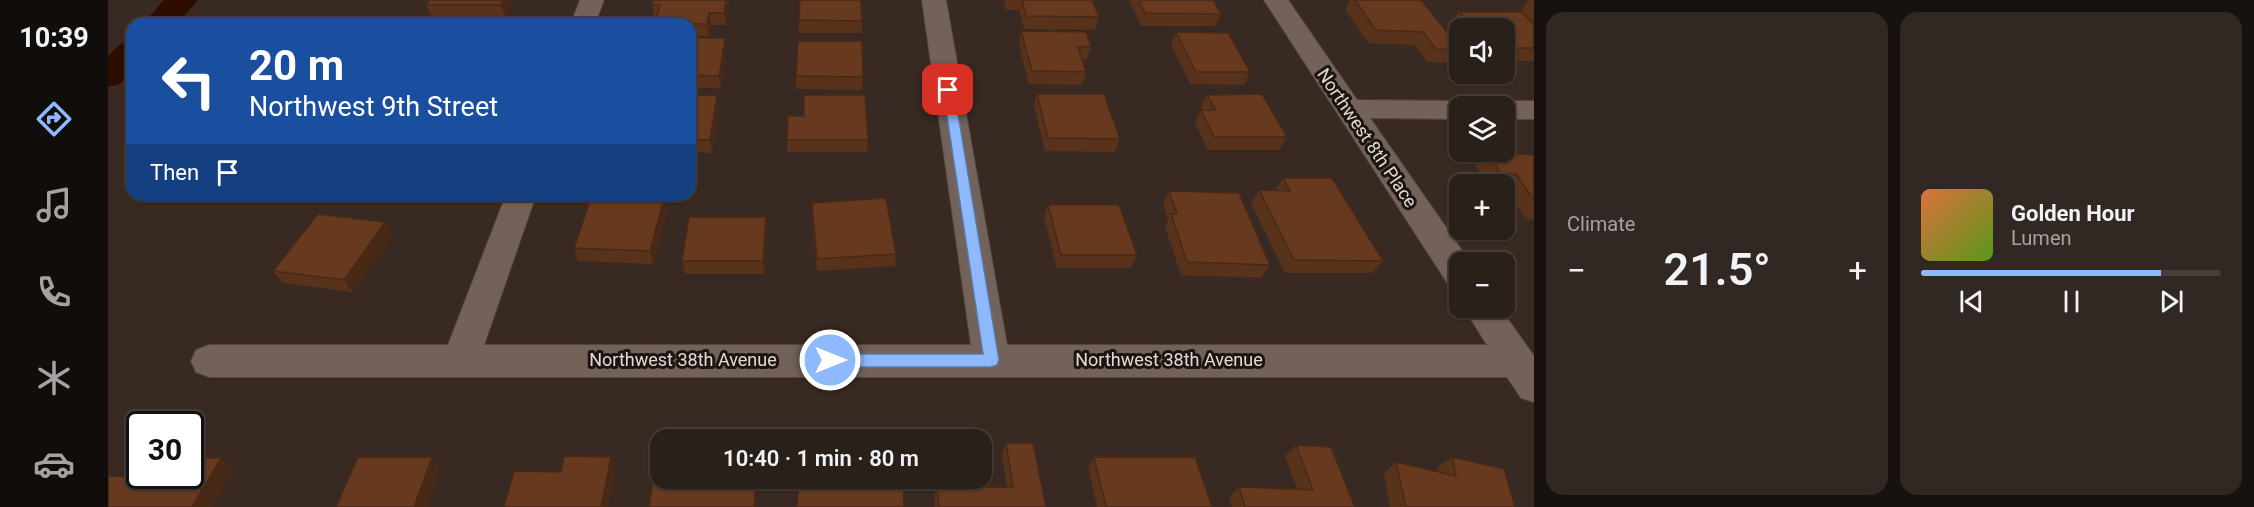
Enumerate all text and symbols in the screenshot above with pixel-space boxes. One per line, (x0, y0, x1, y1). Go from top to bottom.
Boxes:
map controls (1449, 18, 1515, 318)
button: sound (1449, 18, 1515, 84)
text: 10:39 (19, 22, 89, 54)
text: 20 m (249, 41, 344, 90)
icon: left (150, 42, 228, 120)
pin (922, 64, 973, 115)
street label: Northwest 8th Place (1313, 64, 1422, 211)
icon: arrive (931, 73, 964, 106)
text: Northwest 9th Street (249, 91, 498, 123)
button: layers (1449, 96, 1515, 162)
icon: directions (33, 98, 75, 140)
icon: arrive (211, 156, 244, 189)
text: Then (150, 160, 199, 185)
button: + (1449, 174, 1515, 240)
icon: music (33, 184, 75, 226)
text: Golden Hour (2011, 201, 2135, 226)
text: Climate (1567, 212, 1635, 236)
text: Lumen (2011, 226, 2072, 250)
text: 21.5° (1663, 243, 1771, 296)
text: − (1567, 251, 1586, 290)
text: + (1848, 251, 1867, 290)
button: − (1449, 252, 1515, 318)
icon: phone (33, 271, 75, 313)
icon: previous (1955, 285, 1988, 318)
icon: pause (2055, 285, 2088, 318)
icon: next (2155, 285, 2188, 318)
position arrow (798, 328, 862, 392)
street label: Northwest 38th Avenue (589, 349, 777, 370)
street label: Northwest 38th Avenue (1075, 349, 1263, 370)
icon: climate (33, 357, 75, 399)
speed limit sign: 30 (126, 411, 204, 489)
icon: car (33, 443, 75, 485)
text: 10:40 · 1 min · 80 m (723, 446, 919, 471)

